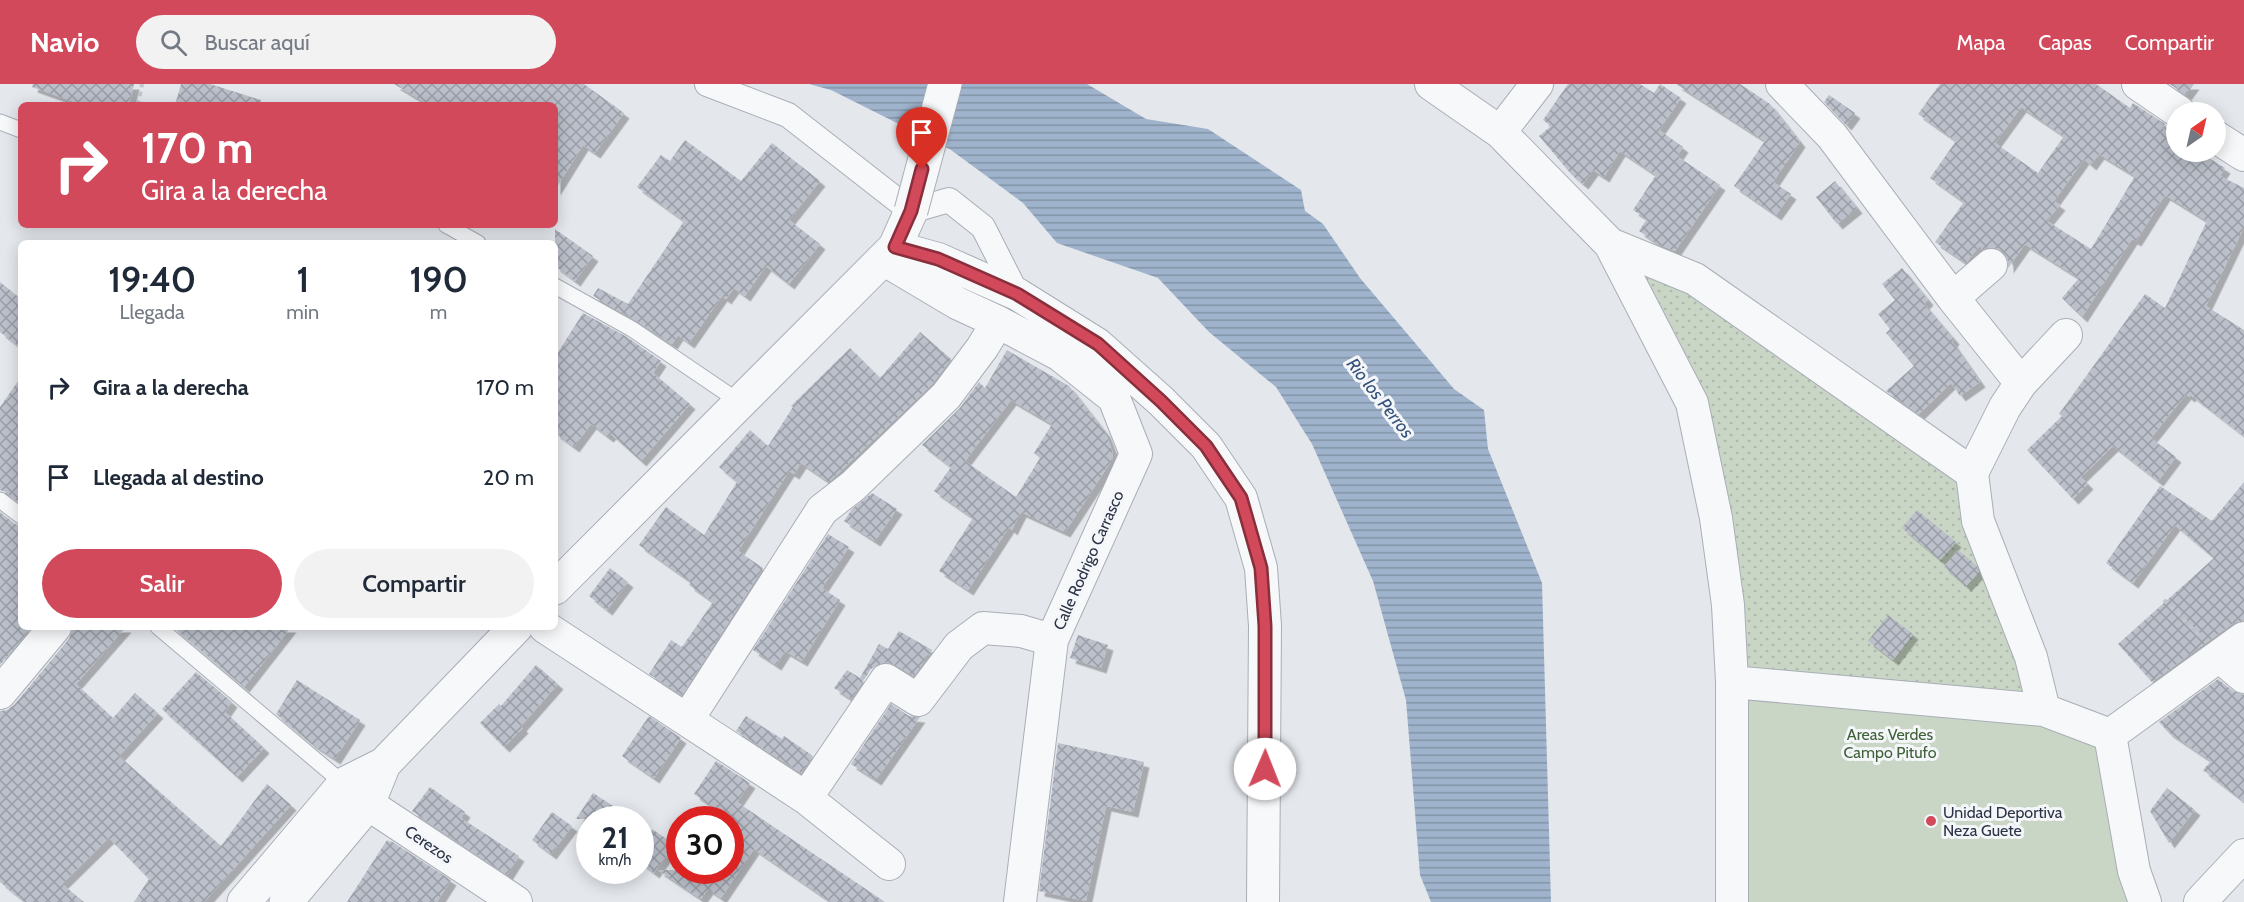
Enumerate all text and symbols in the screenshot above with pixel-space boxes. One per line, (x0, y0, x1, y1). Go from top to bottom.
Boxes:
search box (136, 15, 556, 69)
text: Navio (30, 25, 100, 59)
icon: search (157, 26, 190, 59)
text: Buscar aquí (205, 29, 310, 56)
text: Mapa (1957, 30, 2005, 55)
text: Capas (2038, 30, 2092, 55)
text: Compartir (2125, 30, 2214, 55)
north arrow (2166, 102, 2226, 162)
map controls (2166, 102, 2226, 162)
pin (896, 107, 947, 169)
icon: arrive (905, 116, 938, 149)
text: 170 m (141, 122, 253, 174)
icon: right (42, 126, 120, 204)
text: Gira a la derecha (141, 174, 327, 207)
text: 19:40 (108, 257, 196, 301)
text: 1 (296, 257, 309, 301)
text: 190 (409, 257, 468, 301)
text: Llegada (120, 300, 185, 324)
text: min (286, 300, 319, 324)
text: m (430, 300, 447, 324)
water label: Rio los Perros (1342, 353, 1418, 443)
icon: right (42, 371, 75, 404)
text: Gira a la derecha (93, 374, 249, 401)
text: 170 m (476, 374, 534, 401)
icon: arrive (42, 461, 75, 494)
text: Llegada al destino (93, 464, 264, 491)
text: 20 m (483, 464, 534, 491)
street label: Calle Rodrigo Carrasco (1049, 487, 1128, 633)
button: Salir (42, 549, 282, 618)
button: Compartir (294, 549, 534, 618)
park label: Areas Verdes Campo Pitufo (1843, 725, 1937, 762)
position arrow (1233, 737, 1297, 801)
place label: Unidad Deportiva Neza Guete (1943, 803, 2063, 840)
speed limit sign: 30 (666, 806, 744, 884)
marker: Unidad Deportiva Neza Guete (1924, 814, 1938, 828)
text: 21 (602, 819, 628, 856)
street label: Cerezos (401, 822, 457, 867)
text: km/h (599, 851, 631, 869)

